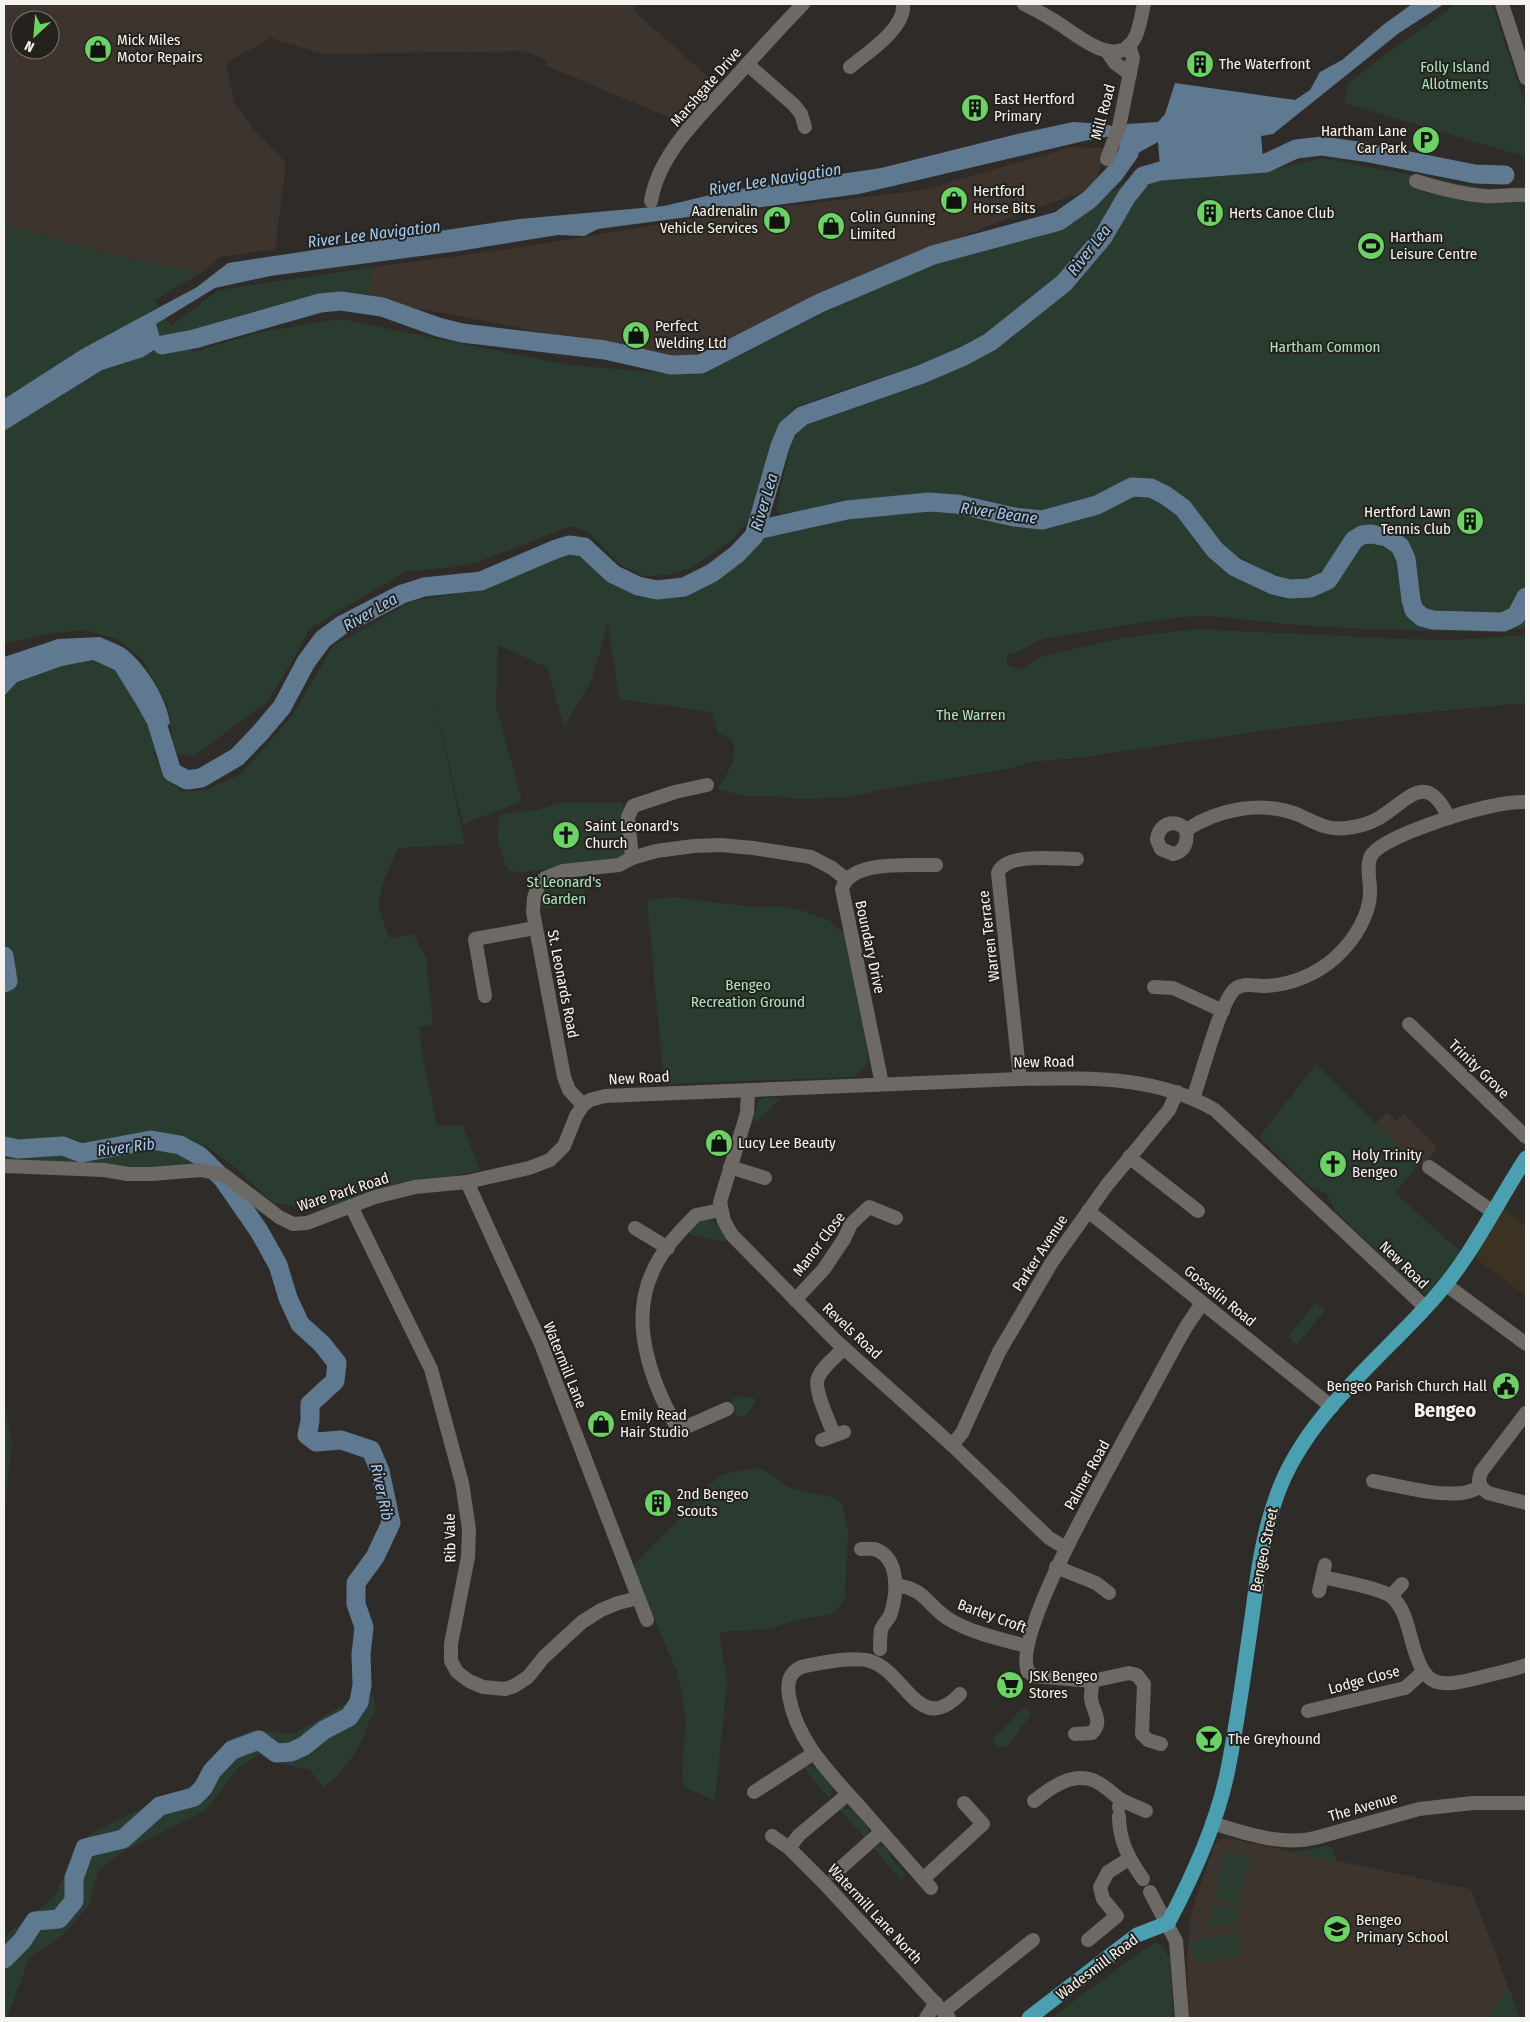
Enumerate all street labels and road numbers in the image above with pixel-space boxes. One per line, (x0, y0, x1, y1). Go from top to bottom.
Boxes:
street label: Marshgate Drive (667, 44, 745, 130)
street label: Mill Road (1087, 82, 1119, 142)
street label: Warren Terrace (974, 890, 1004, 982)
street label: Boundary Drive (851, 899, 889, 995)
street label: St. Leonards Road (544, 928, 582, 1040)
street label: Trinity Grove (1445, 1036, 1513, 1102)
street label: New Road (1013, 1052, 1075, 1072)
street label: New Road (608, 1067, 670, 1089)
street label: Ware Park Road (295, 1169, 391, 1215)
street label: Manor Close (789, 1208, 849, 1280)
street label: Parker Avenue (1009, 1211, 1071, 1295)
street label: New Road (1376, 1237, 1432, 1293)
street label: Gosselin Road (1181, 1262, 1259, 1330)
street label: Revels Road (819, 1299, 885, 1363)
street label: Watermill Lane (540, 1319, 590, 1411)
street label: Palmer Road (1060, 1437, 1114, 1513)
street label: Bengeo Street (1246, 1506, 1282, 1594)
street label: Rib Vale (441, 1513, 459, 1563)
street label: Barley Croft (955, 1595, 1029, 1637)
street label: Lodge Close (1326, 1662, 1402, 1698)
street label: The Avenue (1326, 1789, 1400, 1825)
street label: Watermill Lane North (824, 1860, 926, 1968)
street label: Wadesmill Road (1053, 1930, 1141, 2004)

